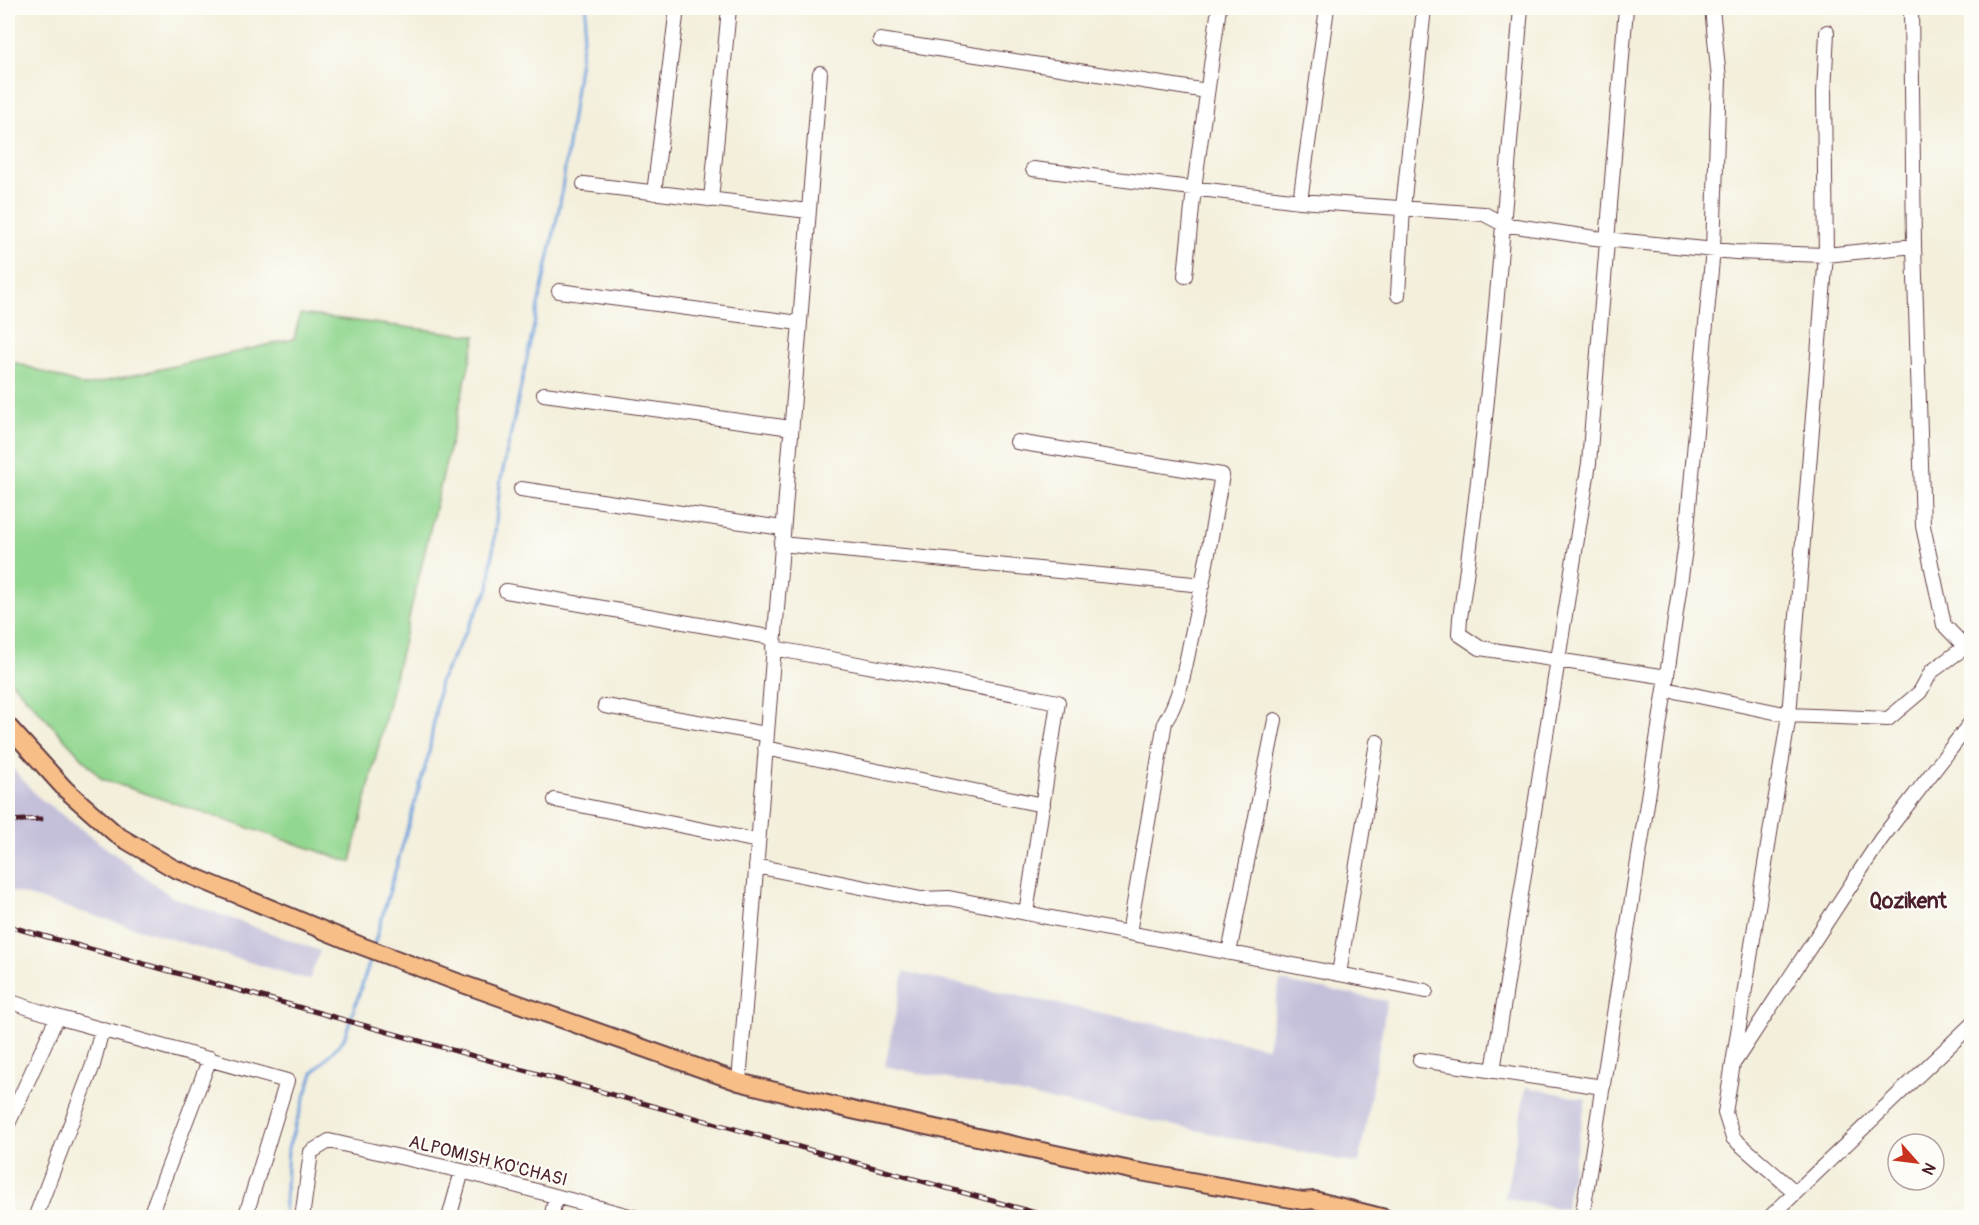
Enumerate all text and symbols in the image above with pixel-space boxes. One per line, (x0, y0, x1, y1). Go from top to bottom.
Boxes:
district label: Qozikent (1869, 888, 1947, 915)
street label: ALPOMISH KO'CHASI (406, 1130, 570, 1192)
north arrow (1886, 1132, 1946, 1192)
text: N (1917, 1159, 1940, 1178)

